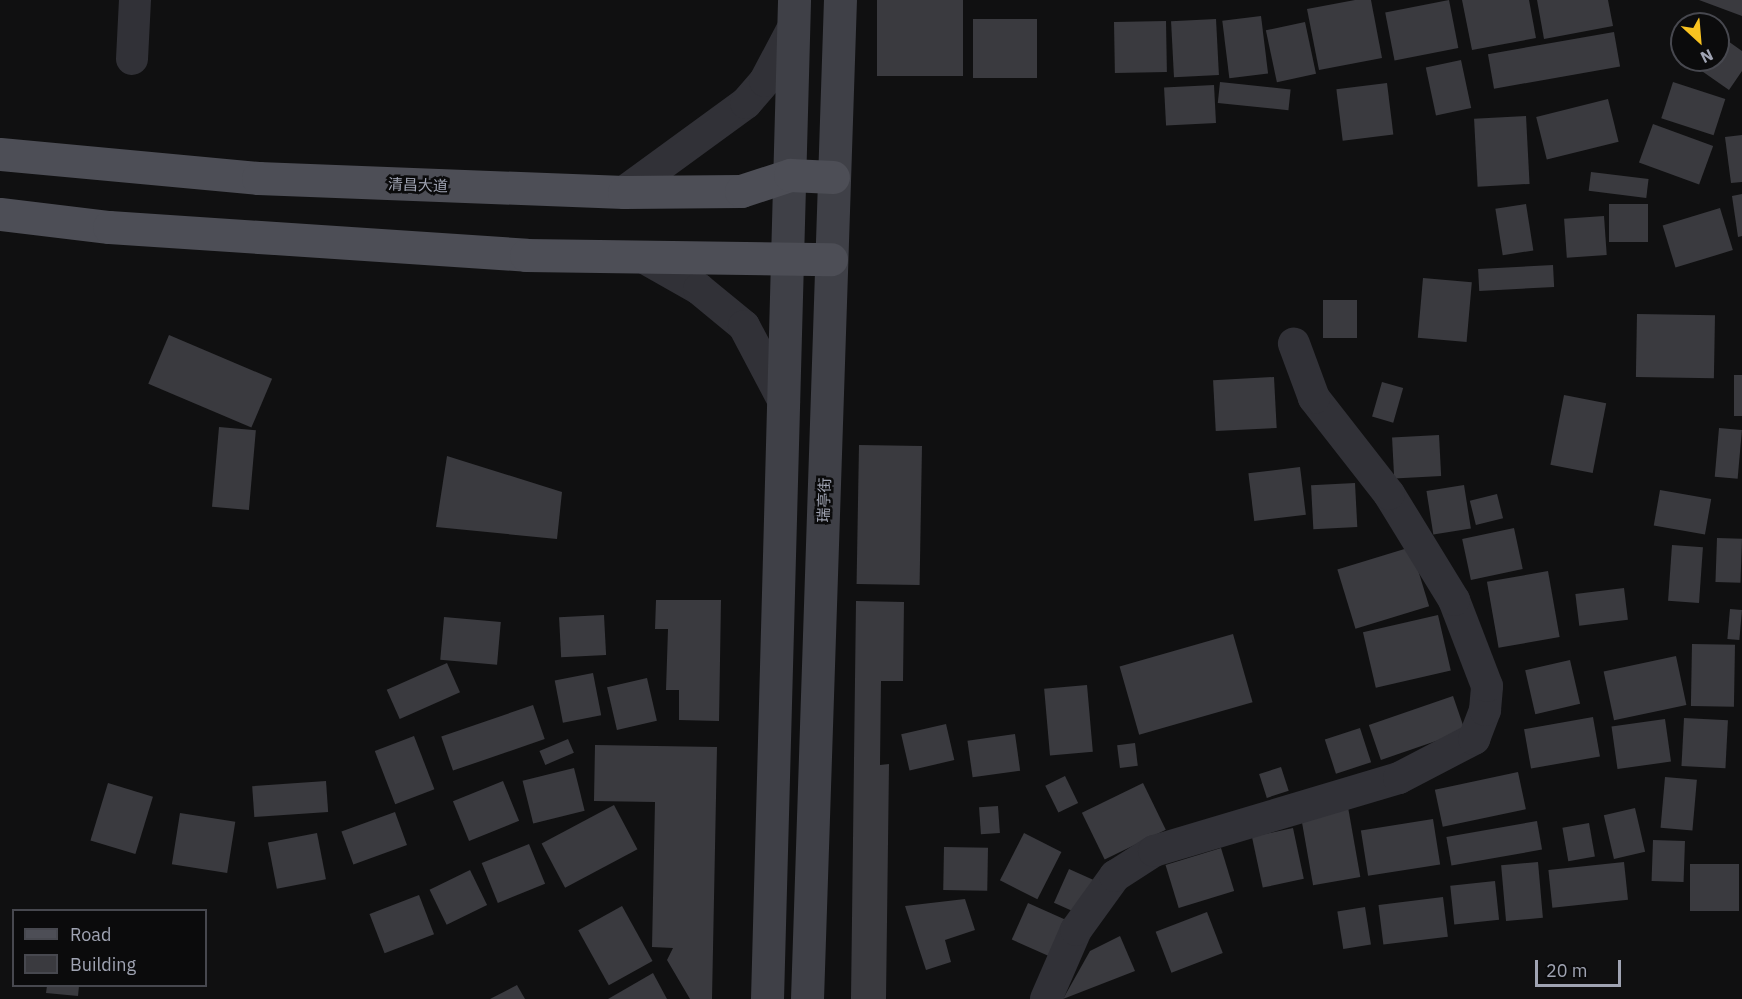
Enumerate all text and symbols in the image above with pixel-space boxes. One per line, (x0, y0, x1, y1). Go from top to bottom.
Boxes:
north arrow (1670, 12, 1730, 72)
text: N (1697, 45, 1717, 68)
street label: 清昌大道 (388, 175, 448, 195)
street label: 瑞亭街 (814, 477, 834, 523)
legend (12, 909, 207, 987)
text: Road (70, 923, 111, 946)
scale bar (1538, 948, 1624, 986)
text: Building (70, 953, 136, 976)
text: 20 m (1546, 959, 1588, 982)

